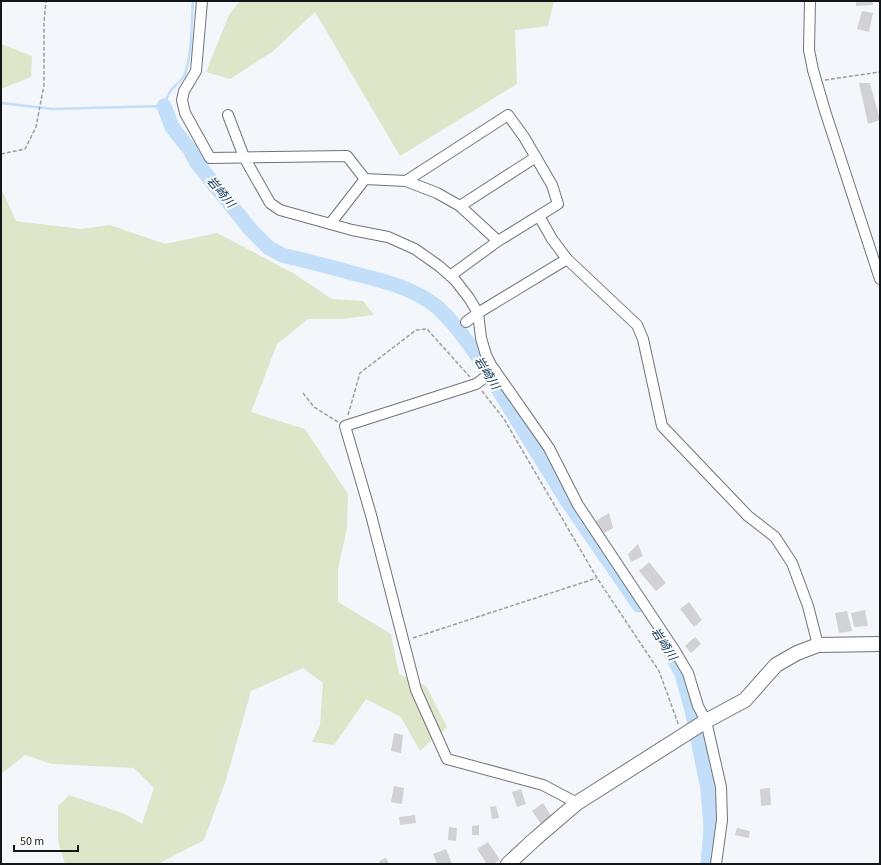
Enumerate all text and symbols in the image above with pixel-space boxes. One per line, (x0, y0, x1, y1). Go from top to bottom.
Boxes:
water label: 岩崎川 (203, 173, 240, 213)
water label: 岩崎川 (470, 353, 504, 395)
water label: 岩崎川 (647, 625, 682, 666)
scale bar (14, 827, 78, 853)
text: 50 m (20, 833, 44, 850)

